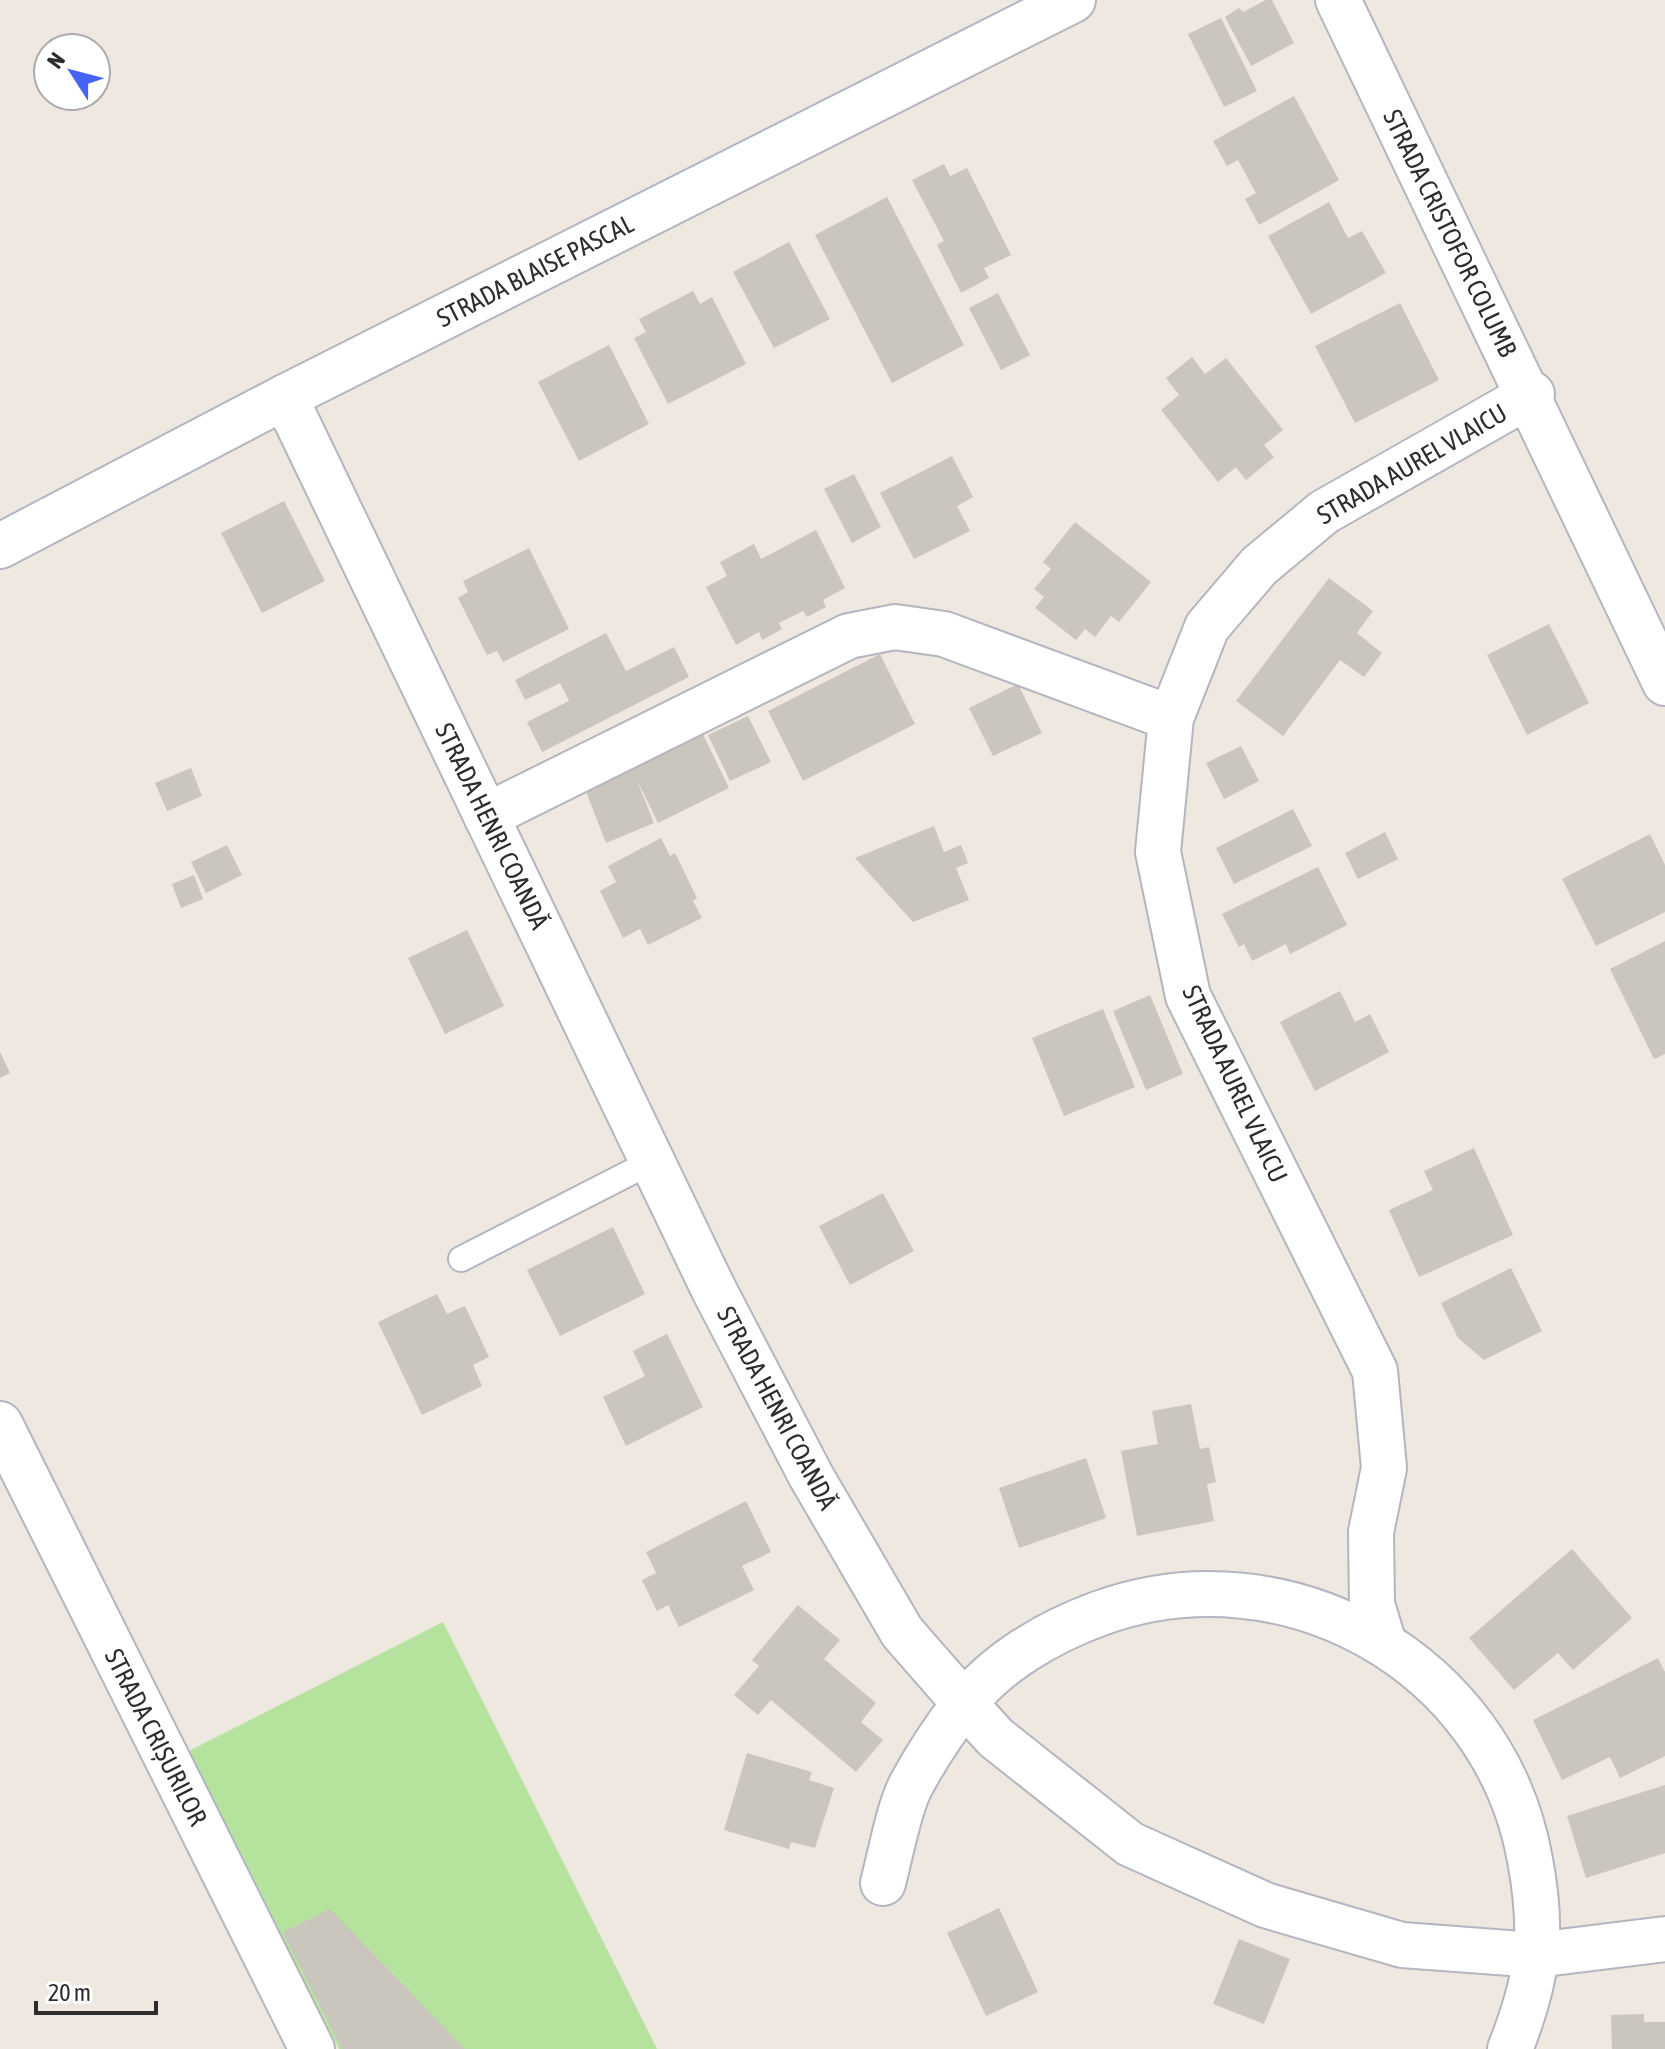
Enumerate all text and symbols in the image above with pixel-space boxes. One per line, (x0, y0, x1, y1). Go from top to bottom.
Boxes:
north arrow (32, 32, 112, 112)
text: N (41, 47, 70, 73)
street label: STRADA CRISTOFOR COLUMB (1377, 105, 1523, 362)
street label: STRADA BLAISE PASCAL (432, 209, 638, 333)
street label: STRADA AUREL VLAICU (1312, 398, 1512, 530)
street label: STRADA HENRI COANDĂ (429, 718, 555, 934)
street label: STRADA AUREL VLAICU (1176, 981, 1294, 1187)
street label: STRADA HENRI COANDĂ (711, 1301, 843, 1515)
street label: STRADA CRIȘURILOR (99, 1644, 213, 1830)
scale bar (36, 1965, 156, 2015)
text: 20 m (48, 1979, 91, 2006)

